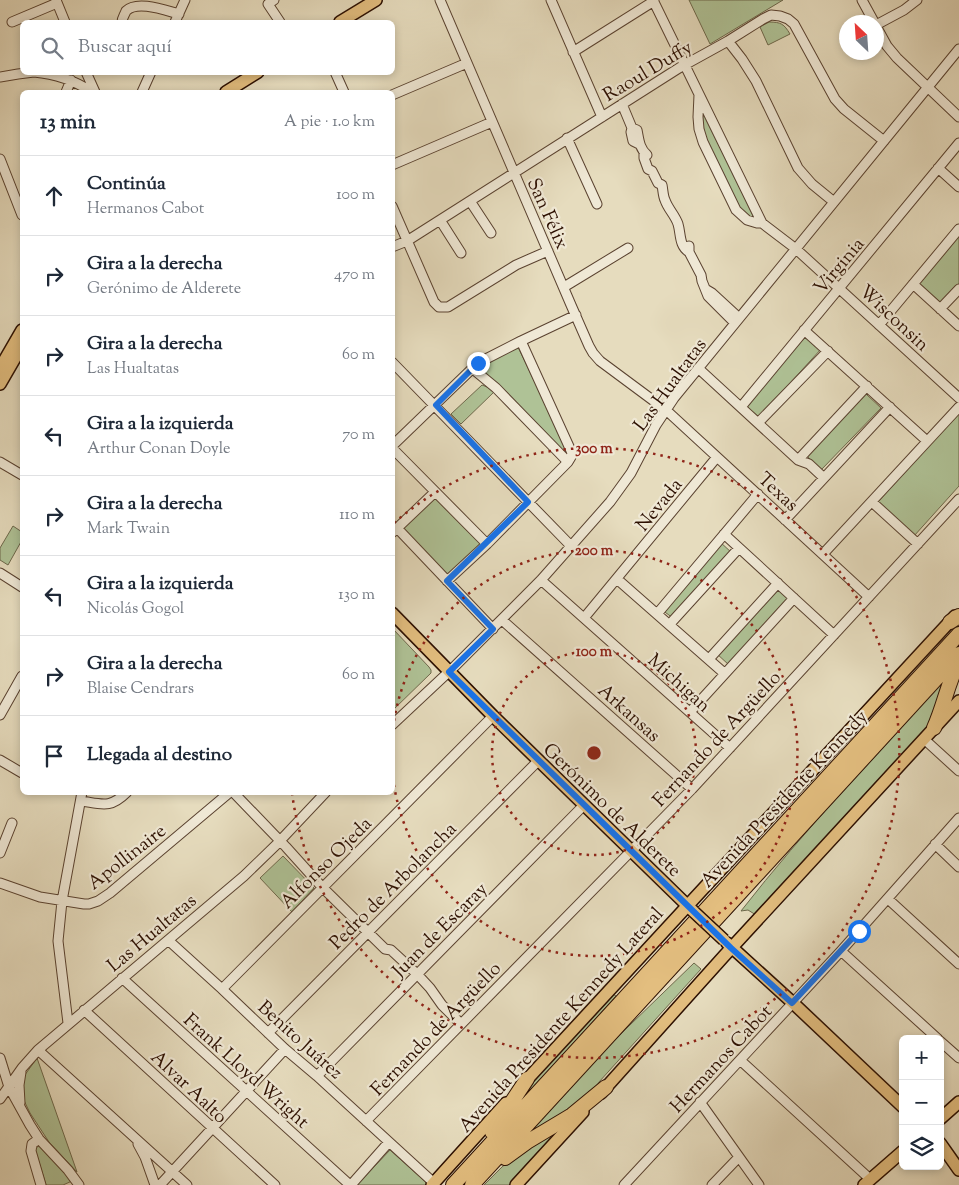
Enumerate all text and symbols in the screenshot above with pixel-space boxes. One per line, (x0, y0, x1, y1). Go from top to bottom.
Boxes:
north arrow (839, 15, 884, 60)
search box (20, 20, 395, 75)
icon: search (38, 34, 66, 62)
text: Buscar aquí (78, 34, 172, 61)
street label: Raoul Duffy (599, 35, 698, 109)
text: 13 min (40, 108, 96, 138)
text: A pie · 1.0 km (284, 111, 375, 134)
text: Continúa (87, 171, 166, 198)
street label: San Félix (519, 174, 574, 254)
icon: ahead (40, 182, 68, 210)
text: 100 m (336, 184, 375, 207)
text: Hermanos Cabot (87, 198, 204, 221)
street label: Virginia (808, 232, 872, 301)
text: Gira a la derecha (87, 251, 222, 278)
icon: right (40, 262, 68, 290)
text: 470 m (334, 264, 375, 287)
text: Gerónimo de Alderete (87, 278, 241, 301)
street label: Wisconsin (852, 279, 934, 358)
text: Gira a la derecha (87, 331, 222, 358)
street label: Las Hualtatas (628, 333, 714, 438)
icon: right (40, 342, 68, 370)
text: 60 m (342, 344, 375, 367)
route end (467, 352, 490, 375)
text: Las Hualtatas (87, 358, 179, 381)
text: Gira a la izquierda (87, 411, 233, 438)
icon: left (40, 422, 68, 450)
text: 70 m (342, 424, 375, 447)
text: Arthur Conan Doyle (87, 438, 231, 461)
text: 300 m (575, 439, 613, 460)
street label: Texas (751, 467, 804, 519)
street label: Nevada (630, 473, 690, 538)
text: Gira a la derecha (87, 491, 222, 518)
icon: right (40, 502, 68, 530)
text: 110 m (339, 504, 375, 527)
text: Mark Twain (87, 518, 170, 541)
text: 200 m (575, 541, 614, 562)
text: Gira a la izquierda (87, 571, 233, 598)
icon: left (40, 582, 68, 610)
text: 130 m (338, 584, 375, 607)
text: Nicolás Gogol (87, 598, 184, 621)
text: 100 m (576, 642, 613, 663)
street label: Michigan (641, 648, 716, 720)
text: Gira a la derecha (87, 651, 222, 678)
icon: right (40, 662, 68, 690)
text: 60 m (342, 664, 375, 687)
street label: Fernando de Argüello (647, 666, 788, 814)
text: Blaise Cendrars (87, 678, 194, 701)
street label: Arkansas (591, 678, 666, 749)
street label: Avenida Presidente Kennedy (695, 704, 875, 895)
street label: Gerónimo de Alderete (536, 737, 687, 884)
icon: arrive (40, 742, 68, 770)
text: Llegada al destino (87, 742, 232, 769)
centre of rings (585, 744, 603, 762)
street label: Alfonso Ojeda (275, 812, 379, 916)
street label: Pedro de Arbolancha (324, 817, 464, 957)
street label: Apollinaire (82, 819, 173, 897)
street label: Juan de Escaray (386, 877, 495, 985)
street label: Las Hualtatas (102, 888, 203, 979)
street label: Avenida Presidente Kennedy Lateral (453, 902, 671, 1139)
route start (848, 920, 871, 943)
street label: Fernando de Argüello (365, 956, 508, 1103)
street label: Benito Juárez (251, 995, 348, 1086)
street label: Hermanos Cabot (664, 999, 780, 1120)
street label: Frank Lloyd Wright (176, 1008, 315, 1136)
map controls (899, 1035, 944, 1170)
button: + (899, 1035, 944, 1080)
street label: Alvar Aalto (144, 1045, 233, 1131)
button: − (899, 1080, 944, 1125)
button: layers (899, 1125, 944, 1170)

